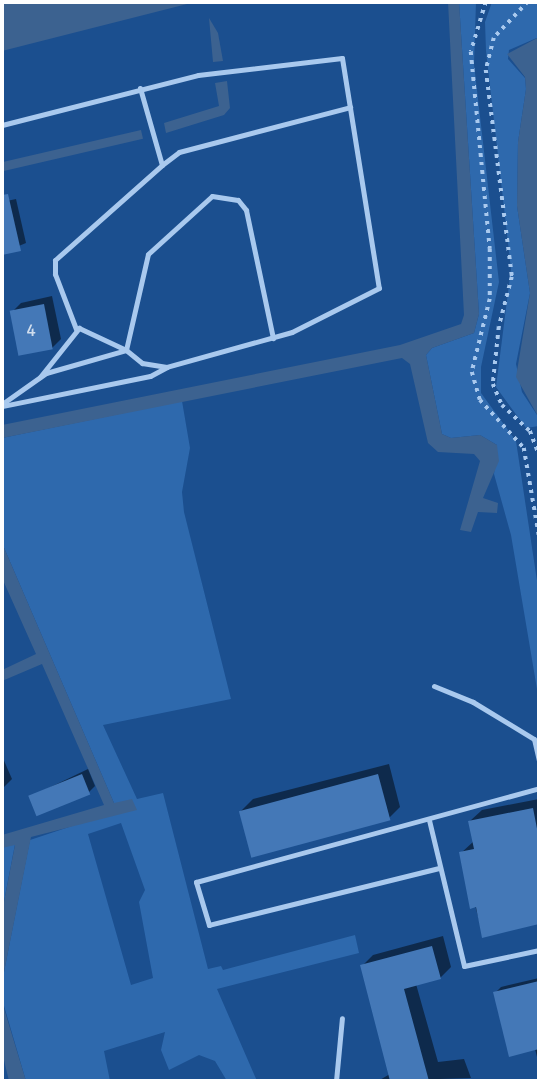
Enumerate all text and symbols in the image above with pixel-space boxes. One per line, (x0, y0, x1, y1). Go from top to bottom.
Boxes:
house number: 4 (26, 319, 36, 341)

